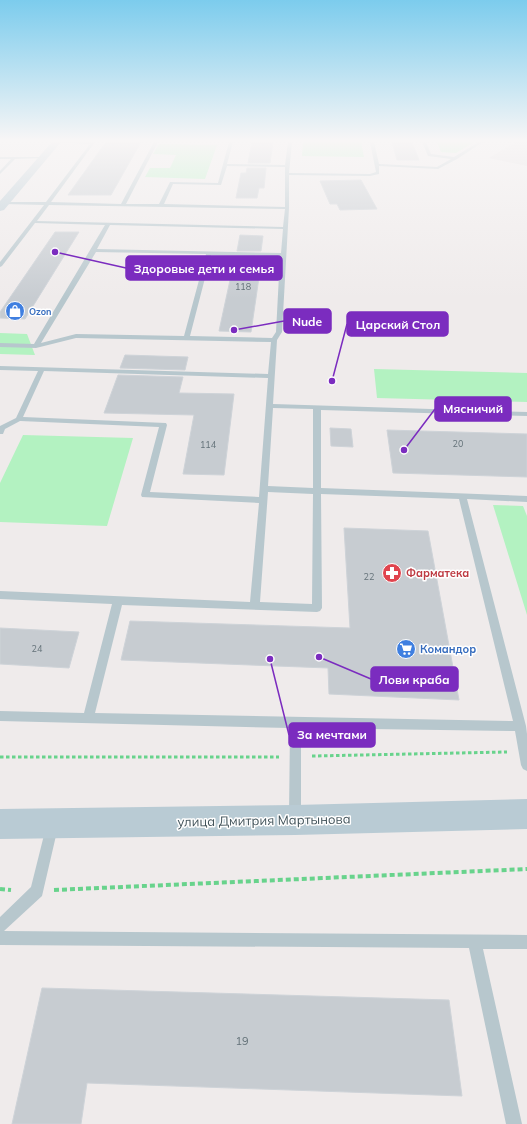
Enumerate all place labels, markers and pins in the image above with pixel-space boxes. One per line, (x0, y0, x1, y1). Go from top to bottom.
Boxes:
callout: Здоровые дети и семья (126, 256, 282, 280)
shop icon: Ozon (4, 300, 26, 322)
place label: Ozon (29, 306, 51, 317)
callout: Nude (284, 309, 331, 333)
callout: Царский Стол (347, 312, 448, 336)
callout: Мясничий (435, 397, 511, 421)
pharmacy icon: Фарматека (381, 562, 403, 584)
place label: Фарматека (406, 566, 469, 580)
supermarket icon: Командор (395, 638, 417, 660)
place label: Командор (420, 642, 476, 656)
callout: Лови краба (371, 667, 458, 691)
callout: За мечтами (289, 723, 375, 747)

